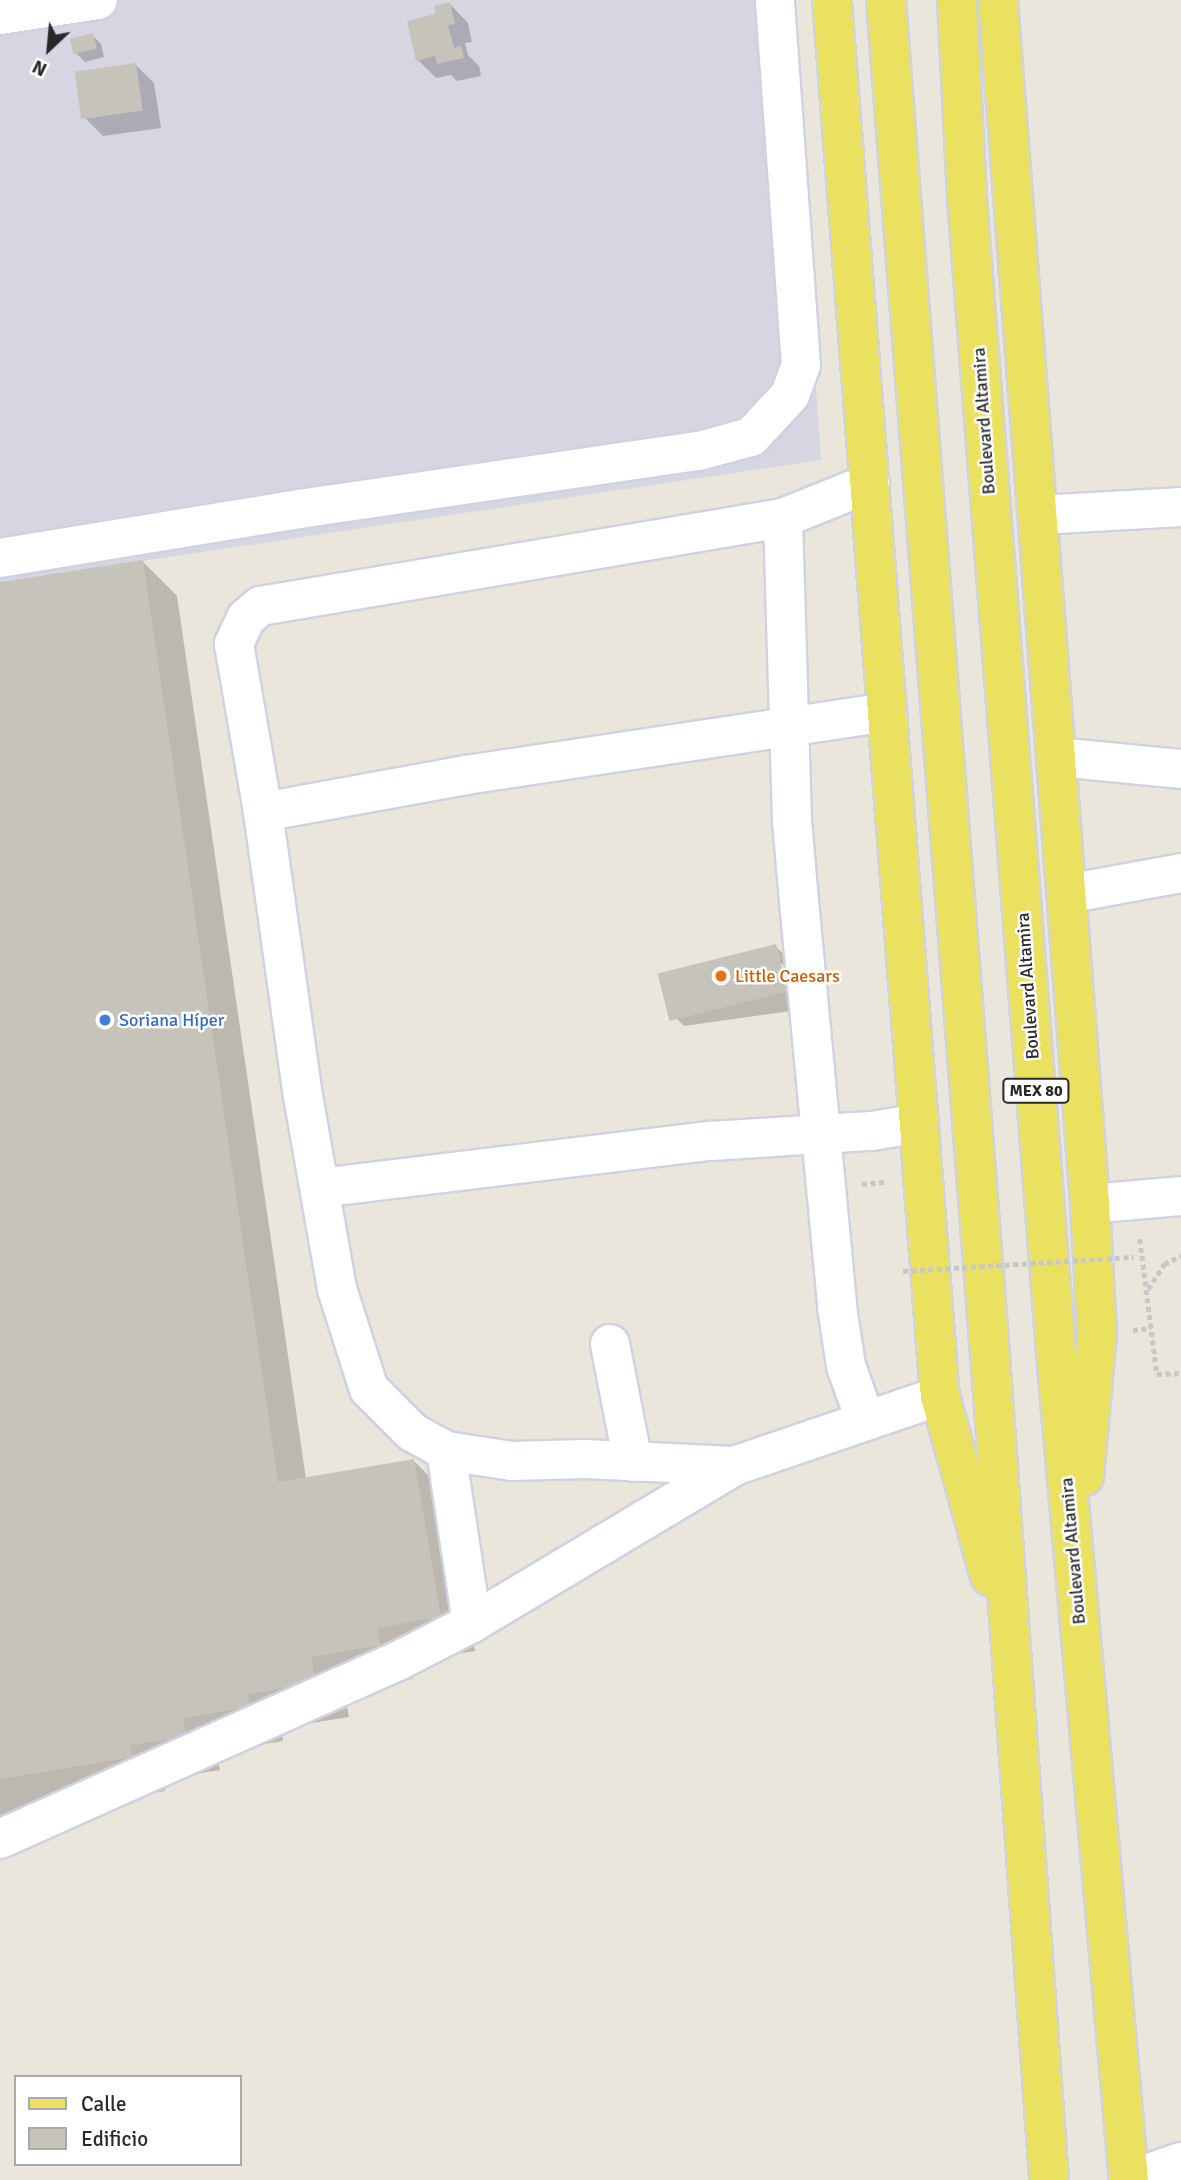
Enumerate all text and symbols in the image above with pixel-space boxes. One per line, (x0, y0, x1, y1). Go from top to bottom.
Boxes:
north arrow (14, 14, 84, 84)
text: N (29, 54, 51, 82)
street label: Boulevard Altamira (968, 347, 1000, 495)
street label: Boulevard Altamira (1012, 912, 1044, 1060)
place label: Little Caesars (735, 965, 840, 987)
marker: Little Caesars (713, 968, 729, 984)
place label: Soriana Híper (119, 1009, 224, 1031)
marker: Soriana Híper (97, 1012, 113, 1028)
road number: MEX 80 (1001, 1078, 1071, 1104)
street label: Boulevard Altamira (1056, 1477, 1090, 1625)
legend (14, 2075, 242, 2166)
text: Calle (81, 2091, 127, 2117)
text: Edificio (81, 2126, 148, 2152)

